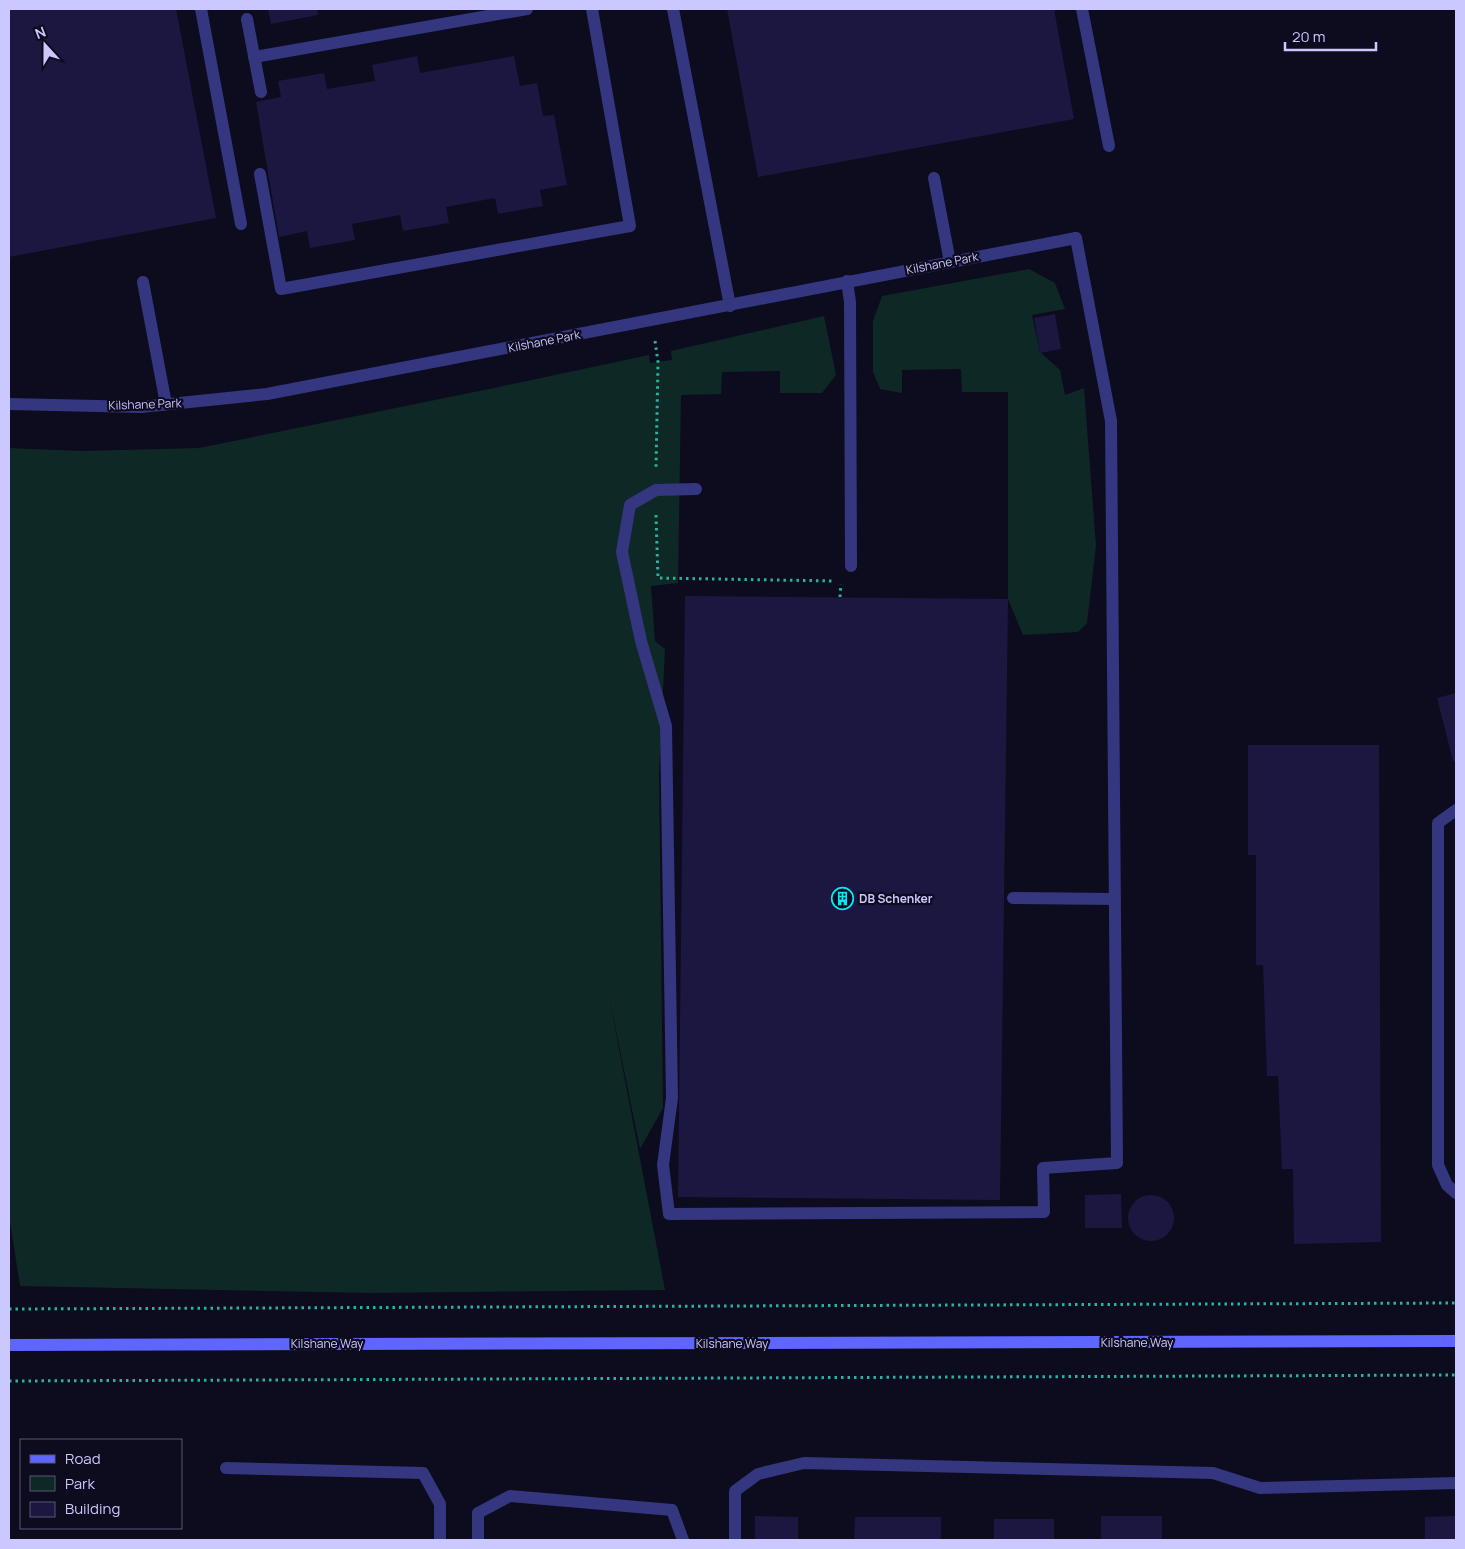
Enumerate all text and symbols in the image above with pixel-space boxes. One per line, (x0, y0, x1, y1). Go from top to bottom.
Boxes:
north arrow (20, 20, 70, 70)
scale bar (1285, 20, 1376, 52)
text: N (32, 22, 48, 43)
text: 20 m (1292, 26, 1325, 47)
street label: Kilshane Park (904, 247, 981, 278)
street label: Kilshane Park (506, 325, 583, 356)
street label: Kilshane Park (108, 394, 183, 414)
building icon: DB Schenker (831, 886, 855, 910)
place label: DB Schenker (859, 890, 933, 907)
street label: Kilshane Way (1101, 1334, 1174, 1351)
street label: Kilshane Way (291, 1335, 364, 1352)
street label: Kilshane Way (696, 1335, 769, 1352)
legend (20, 1439, 182, 1529)
text: Road (65, 1448, 101, 1469)
text: Park (65, 1473, 95, 1494)
text: Building (65, 1498, 120, 1519)

